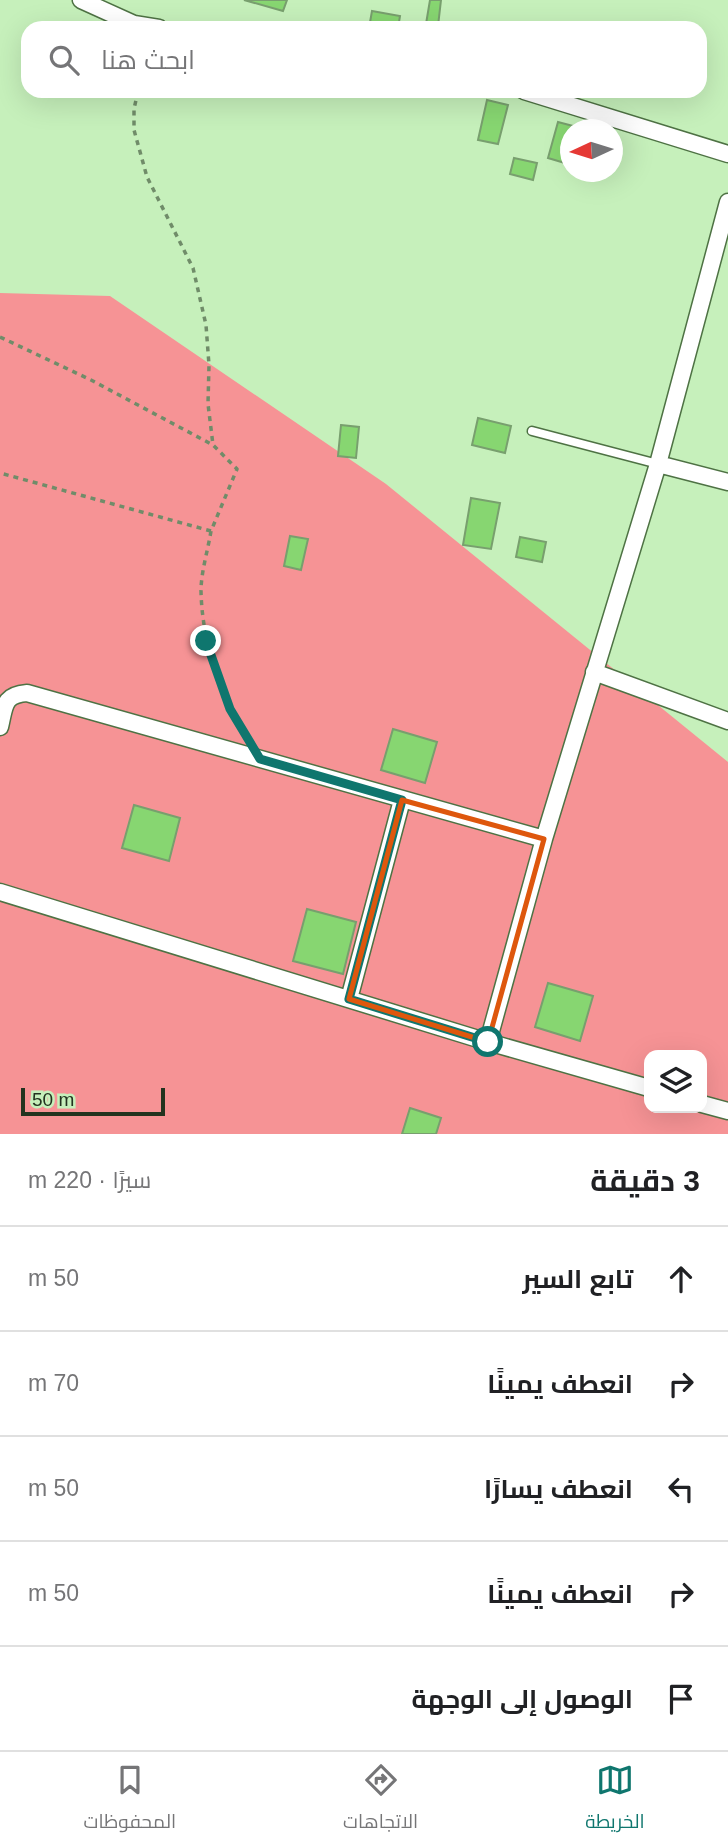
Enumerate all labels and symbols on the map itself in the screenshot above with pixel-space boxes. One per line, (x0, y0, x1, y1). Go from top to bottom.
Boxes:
north arrow (560, 119, 623, 182)
route end (190, 625, 221, 656)
route start (472, 1026, 503, 1057)
scale bar (21, 1085, 164, 1117)

